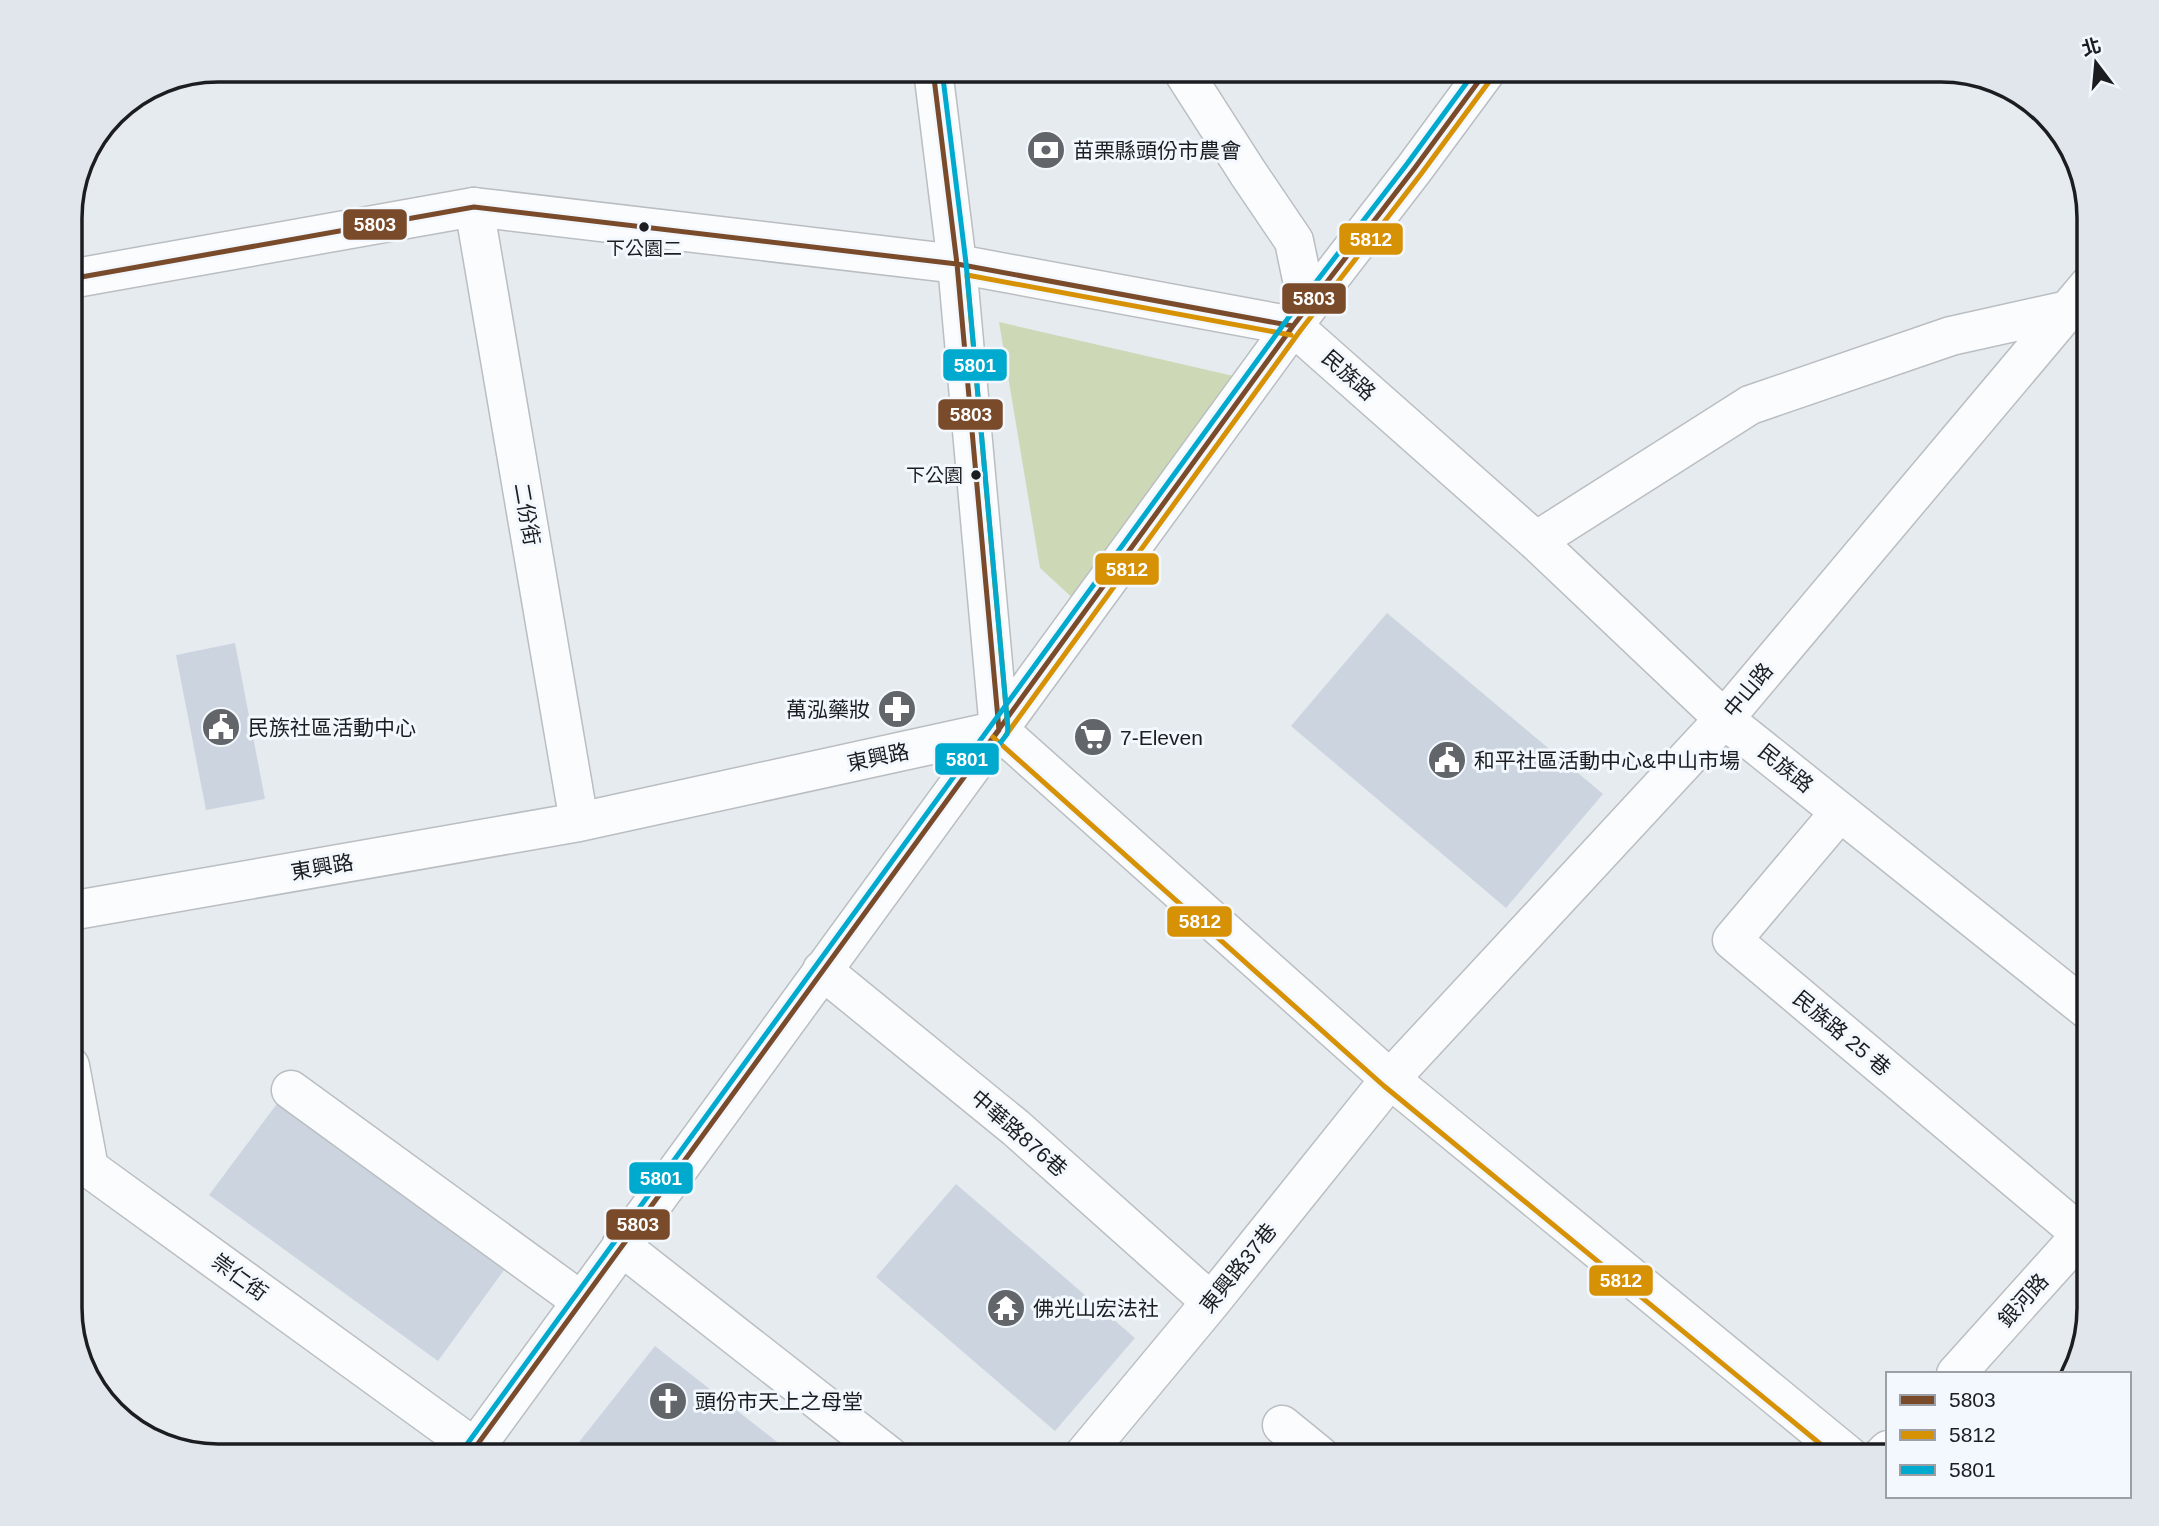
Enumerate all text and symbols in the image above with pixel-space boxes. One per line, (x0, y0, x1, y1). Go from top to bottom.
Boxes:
north arrow (2061, 28, 2131, 98)
text: 北 (2079, 34, 2103, 60)
bank icon: 苗栗縣頭份市農會 (1025, 129, 1067, 171)
place label: 苗栗縣頭份市農會 (1073, 139, 1241, 162)
line badge: 5803 (342, 208, 408, 241)
text: 5803 (354, 214, 396, 235)
marker: 下公園二 (637, 220, 651, 234)
line badge: 5812 (1338, 222, 1404, 256)
text: 5812 (1350, 229, 1392, 250)
place label: 下公園二 (606, 238, 682, 259)
line badge: 5803 (1281, 282, 1347, 315)
text: 5803 (1293, 288, 1335, 309)
street label: 民族路 (1318, 345, 1380, 405)
line badge: 5801 (942, 348, 1008, 382)
text: 5801 (954, 355, 997, 376)
line badge: 5803 (937, 398, 1004, 431)
text: 5803 (950, 404, 992, 425)
place label: 下公園 (906, 465, 963, 486)
marker: 下公園 (969, 468, 983, 482)
street label: 二份街 (510, 481, 544, 547)
line badge: 5812 (1094, 552, 1160, 586)
text: 5812 (1106, 559, 1148, 580)
street label: 中山路 (1719, 658, 1777, 722)
pharmacy icon: 萬泓藥妝 (876, 688, 918, 730)
place label: 萬泓藥妝 (786, 698, 870, 721)
public building icon: 民族社區活動中心 (200, 706, 242, 748)
place label: 民族社區活動中心 (248, 716, 416, 739)
supermarket icon: 7-Eleven (1072, 716, 1114, 758)
place label: 7-Eleven (1120, 726, 1203, 749)
street label: 東興路 (845, 739, 911, 775)
public building icon: 和平社區活動中心&中山市場 (1426, 739, 1468, 781)
street label: 民族路 (1754, 739, 1818, 797)
line badge: 5801 (934, 742, 1000, 776)
text: 5801 (946, 749, 989, 770)
place label: 和平社區活動中心&中山市場 (1474, 749, 1740, 772)
street label: 東興路 (289, 850, 355, 884)
line badge: 5812 (1166, 905, 1233, 938)
text: 5812 (1179, 911, 1221, 932)
street label: 民族路 25 巷 (1789, 986, 1895, 1080)
street label: 中華路876巷 (967, 1085, 1071, 1181)
line badge: 5801 (628, 1161, 694, 1195)
text: 5801 (640, 1168, 683, 1189)
line badge: 5803 (605, 1208, 671, 1241)
text: 5803 (617, 1214, 659, 1235)
street label: 東興路37巷 (1195, 1219, 1281, 1317)
street label: 崇仁街 (208, 1249, 272, 1305)
line badge: 5812 (1588, 1264, 1654, 1297)
street label: 銀河路 (1993, 1269, 2053, 1331)
text: 5812 (1600, 1270, 1642, 1291)
temple icon: 佛光山宏法社 (985, 1287, 1027, 1329)
place label: 佛光山宏法社 (1033, 1297, 1159, 1320)
legend (1886, 1372, 2131, 1498)
church icon: 頭份市天上之母堂 (647, 1380, 689, 1422)
text: 5803 (1949, 1388, 1996, 1411)
place label: 頭份市天上之母堂 (695, 1390, 863, 1413)
text: 5812 (1949, 1423, 1996, 1446)
text: 5801 (1949, 1458, 1996, 1481)

